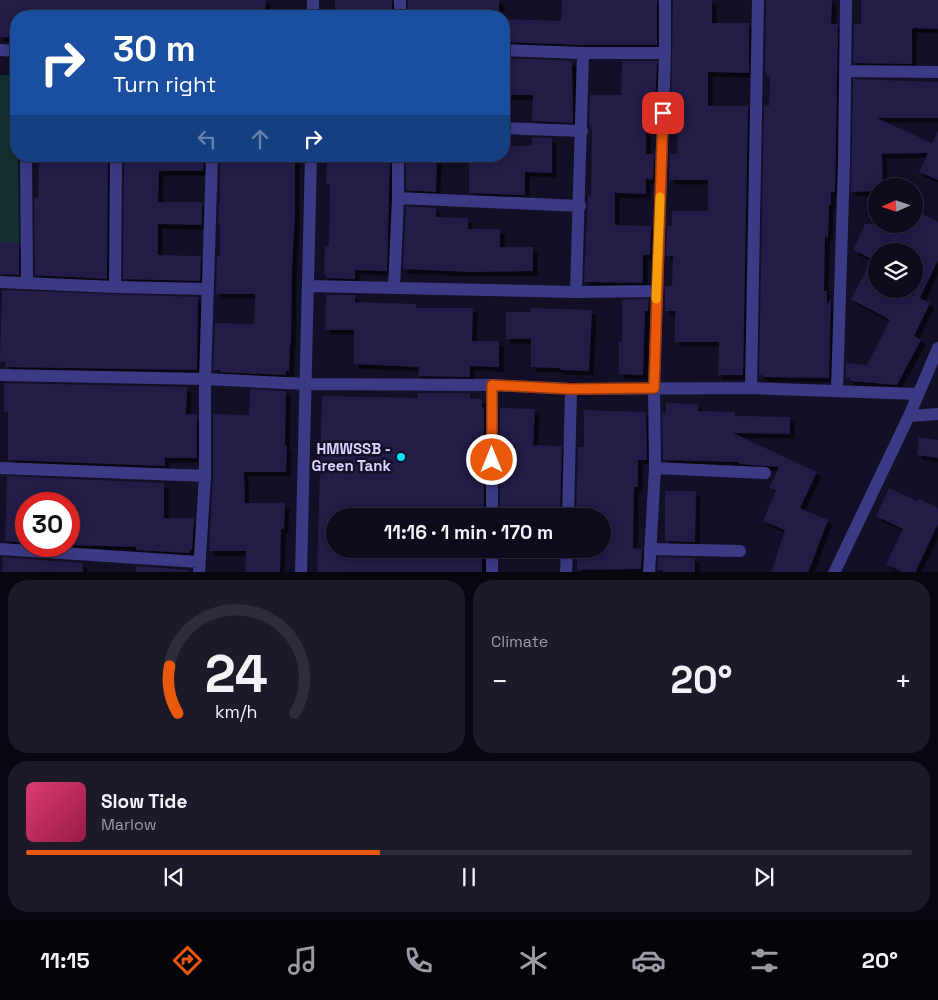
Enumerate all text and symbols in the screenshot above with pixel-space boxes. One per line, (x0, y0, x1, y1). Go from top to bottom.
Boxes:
text: 30 m (113, 27, 196, 71)
icon: right (30, 30, 95, 95)
text: Turn right (113, 70, 216, 98)
pin (642, 92, 684, 134)
icon: arrive (649, 99, 677, 127)
icon: left (193, 125, 221, 153)
icon: ahead (246, 125, 274, 153)
icon: right (299, 125, 327, 153)
north arrow (868, 178, 922, 232)
map controls (868, 178, 923, 298)
button: layers (868, 243, 923, 298)
position arrow (465, 433, 517, 485)
place label: HMWSSB - Green Tank (312, 439, 392, 475)
marker: HMWSSB - Green Tank (395, 451, 407, 463)
speed limit sign: 30 (15, 492, 80, 557)
text: 11:16 · 1 min · 170 m (384, 520, 553, 545)
text: Climate (491, 631, 548, 652)
text: 24 (205, 641, 268, 707)
text: 20° (670, 656, 733, 704)
text: − (491, 663, 508, 699)
text: + (895, 663, 912, 699)
text: km/h (215, 700, 258, 723)
text: Slow Tide (101, 789, 187, 814)
text: Marlow (101, 814, 157, 835)
icon: previous (160, 863, 188, 891)
icon: pause (455, 863, 483, 891)
icon: next (750, 863, 778, 891)
icon: directions (170, 943, 205, 978)
icon: music (285, 943, 320, 978)
icon: phone (401, 943, 436, 978)
icon: climate (516, 943, 551, 978)
icon: car (631, 943, 666, 978)
icon: filters (747, 943, 782, 978)
text: 11:15 (40, 946, 90, 974)
text: 20° (862, 946, 898, 974)

